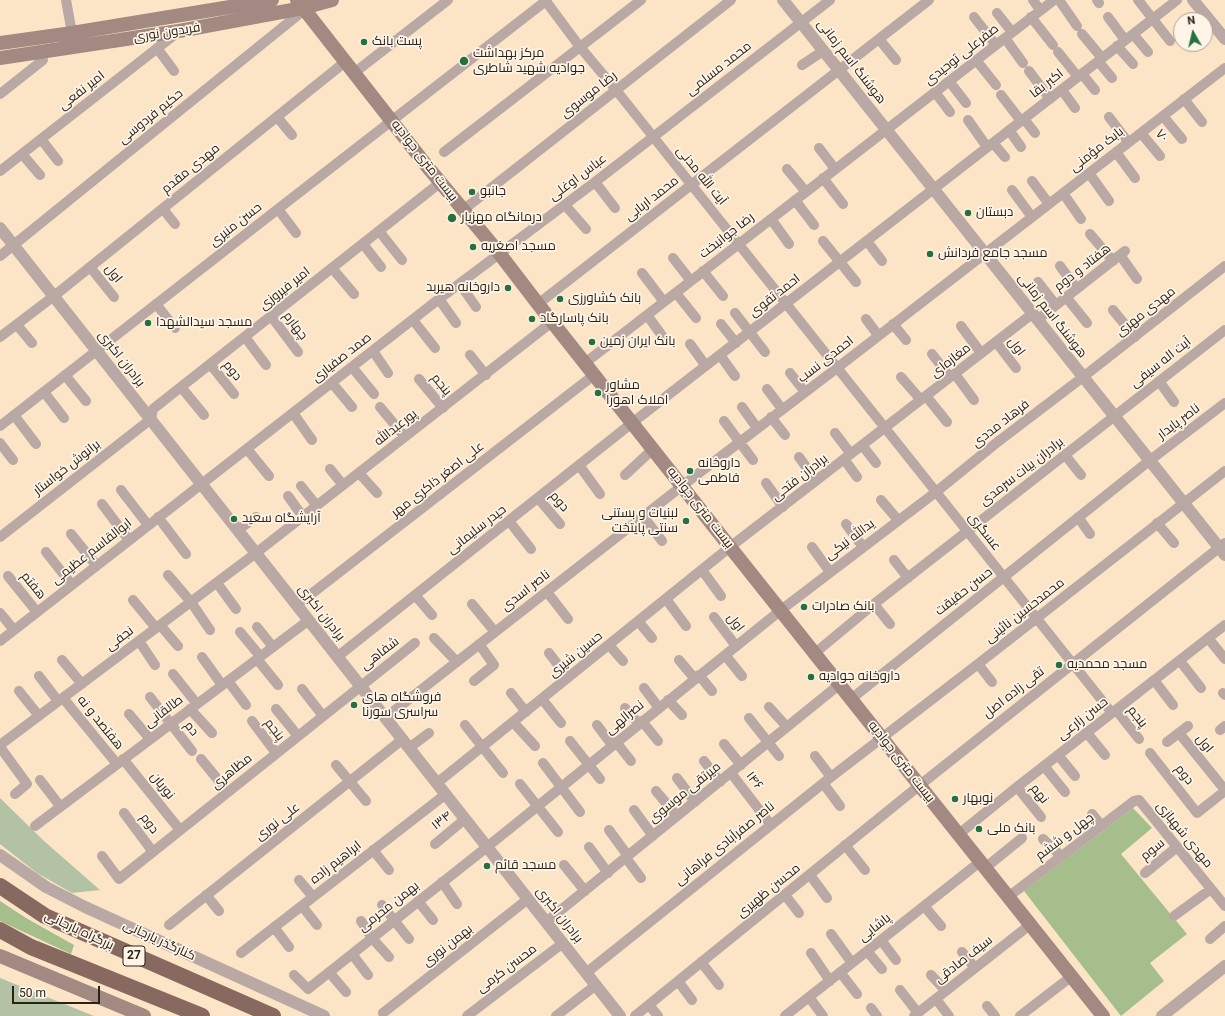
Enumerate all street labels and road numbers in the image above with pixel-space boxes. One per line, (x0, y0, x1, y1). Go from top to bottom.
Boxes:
street label: هوشنگ اسم زمانی (813, 17, 889, 107)
street label: فریدون نوری (133, 20, 201, 46)
street label: صفرعلی توحیدی (922, 21, 1002, 89)
street label: محمد مسلمی (683, 39, 755, 99)
street label: اکبر بقا (1027, 66, 1067, 102)
street label: امیر نفعی (56, 68, 108, 114)
street label: رضا موسوی (558, 68, 620, 122)
street label: حکیم فردوسی (115, 86, 187, 148)
street label: بیست متری جوادیه (387, 117, 461, 205)
street label: بابک مؤمنی (1067, 124, 1127, 176)
street label: ۷۰ (1151, 127, 1171, 145)
street label: مهدی مقدم (159, 141, 223, 197)
street label: آیت‌ الله مدنی (672, 143, 730, 209)
street label: عباس اوغلی (546, 151, 610, 205)
street label: محمد اربابی (622, 173, 682, 225)
street label: حسن منیری (207, 200, 265, 250)
street label: رضا جوانبخت (697, 210, 757, 262)
street label: هفتاد و دوم (1052, 241, 1114, 295)
street label: اول (101, 262, 125, 286)
street label: امیر فیروزی (256, 264, 314, 314)
street label: احمد تقوی (746, 271, 804, 321)
street label: هوشنگ اسم زمانی (1014, 271, 1090, 361)
street label: مهدی مهری (1113, 284, 1179, 340)
street label: چهارم (279, 309, 311, 343)
street label: برادران اکبری (94, 328, 148, 390)
street label: صمد صفیاری (309, 330, 375, 386)
street label: احمدی نسب (795, 333, 857, 387)
street label: آیت اله سیفی (1127, 334, 1195, 392)
street label: اول (1004, 335, 1028, 359)
street label: مغازه‌ای (928, 341, 974, 381)
street label: دوم (219, 358, 245, 384)
street label: پنجم (427, 371, 455, 399)
street label: فرهاد مددی (969, 397, 1033, 451)
street label: ناصر پایدار (1155, 401, 1203, 443)
street label: پورعبدالله (371, 406, 421, 450)
street label: برادران بیات سرمدی (977, 434, 1067, 510)
street label: برانوش خواستار (30, 437, 104, 499)
street label: علی اصغر ذاکری مهر (388, 439, 488, 521)
street label: برادران فتحی (769, 451, 831, 505)
street label: بیست متری جوادیه (663, 464, 737, 552)
street label: دوم (546, 489, 572, 515)
street label: حیدر سلیمانی (444, 502, 510, 558)
street label: عسگری (964, 510, 1004, 554)
street label: ابوالقاسم عظیمی (49, 516, 135, 588)
street label: یدالله نیکی (822, 516, 878, 564)
street label: حسن حقیقت (932, 565, 996, 619)
street label: ناصر اسدی (499, 567, 553, 615)
street label: هفتم (17, 569, 49, 603)
street label: محمدحسین نائینی (982, 575, 1068, 647)
street label: برادران اکبری (294, 582, 348, 644)
street label: اول (723, 611, 747, 635)
street label: نجفی (103, 623, 137, 655)
street label: حسین شیری (546, 629, 606, 681)
street label: شفاهی (358, 634, 402, 674)
street label: تقی زاده اصل (980, 664, 1048, 722)
street label: طالقانی (142, 692, 186, 732)
street label: هفتصد و نه (73, 693, 127, 753)
street label: حسن زارعی (1055, 694, 1111, 744)
street label: نصرالهی (603, 698, 647, 738)
street label: پنجم (1124, 703, 1150, 731)
street label: پنجم (261, 716, 287, 744)
street label: بیست متری جوادیه (864, 718, 938, 806)
street label: دم (180, 719, 202, 739)
street label: اول (1192, 732, 1216, 756)
street label: مظاهری (209, 751, 255, 793)
street label: میرتقی موسوی (646, 759, 724, 827)
street label: دوم (1171, 762, 1197, 788)
street label: نوریان (146, 769, 178, 803)
street label: ۱۴۶ (742, 769, 766, 793)
street label: نهم (1027, 781, 1051, 807)
street label: ناصر صفرآبادی فراهانی (672, 799, 778, 889)
street label: مهدی شهبازی (1153, 799, 1215, 871)
street label: علی نوری (253, 800, 303, 844)
street label: ۱۳۴ (429, 808, 455, 834)
street label: چهل و ششم (1033, 810, 1097, 864)
street label: دوم (136, 811, 162, 837)
street label: سوم (1138, 836, 1168, 864)
street label: ابراهیم زاده (307, 838, 365, 888)
street label: محسن ظهیری (734, 861, 804, 921)
street label: بهمن محرمی (355, 878, 423, 936)
street label: برادران اکبری (532, 884, 586, 946)
street label: بزرگراه یارجانی (42, 908, 116, 954)
street label: پاشایی (856, 911, 894, 945)
street label: کنارگذر یارجانی (120, 917, 198, 965)
street label: بهمن نوری (420, 922, 476, 970)
street label: سیف صادقی (932, 933, 996, 987)
street label: محسن کرمی (474, 941, 540, 997)
road number: 27 (123, 946, 145, 966)

